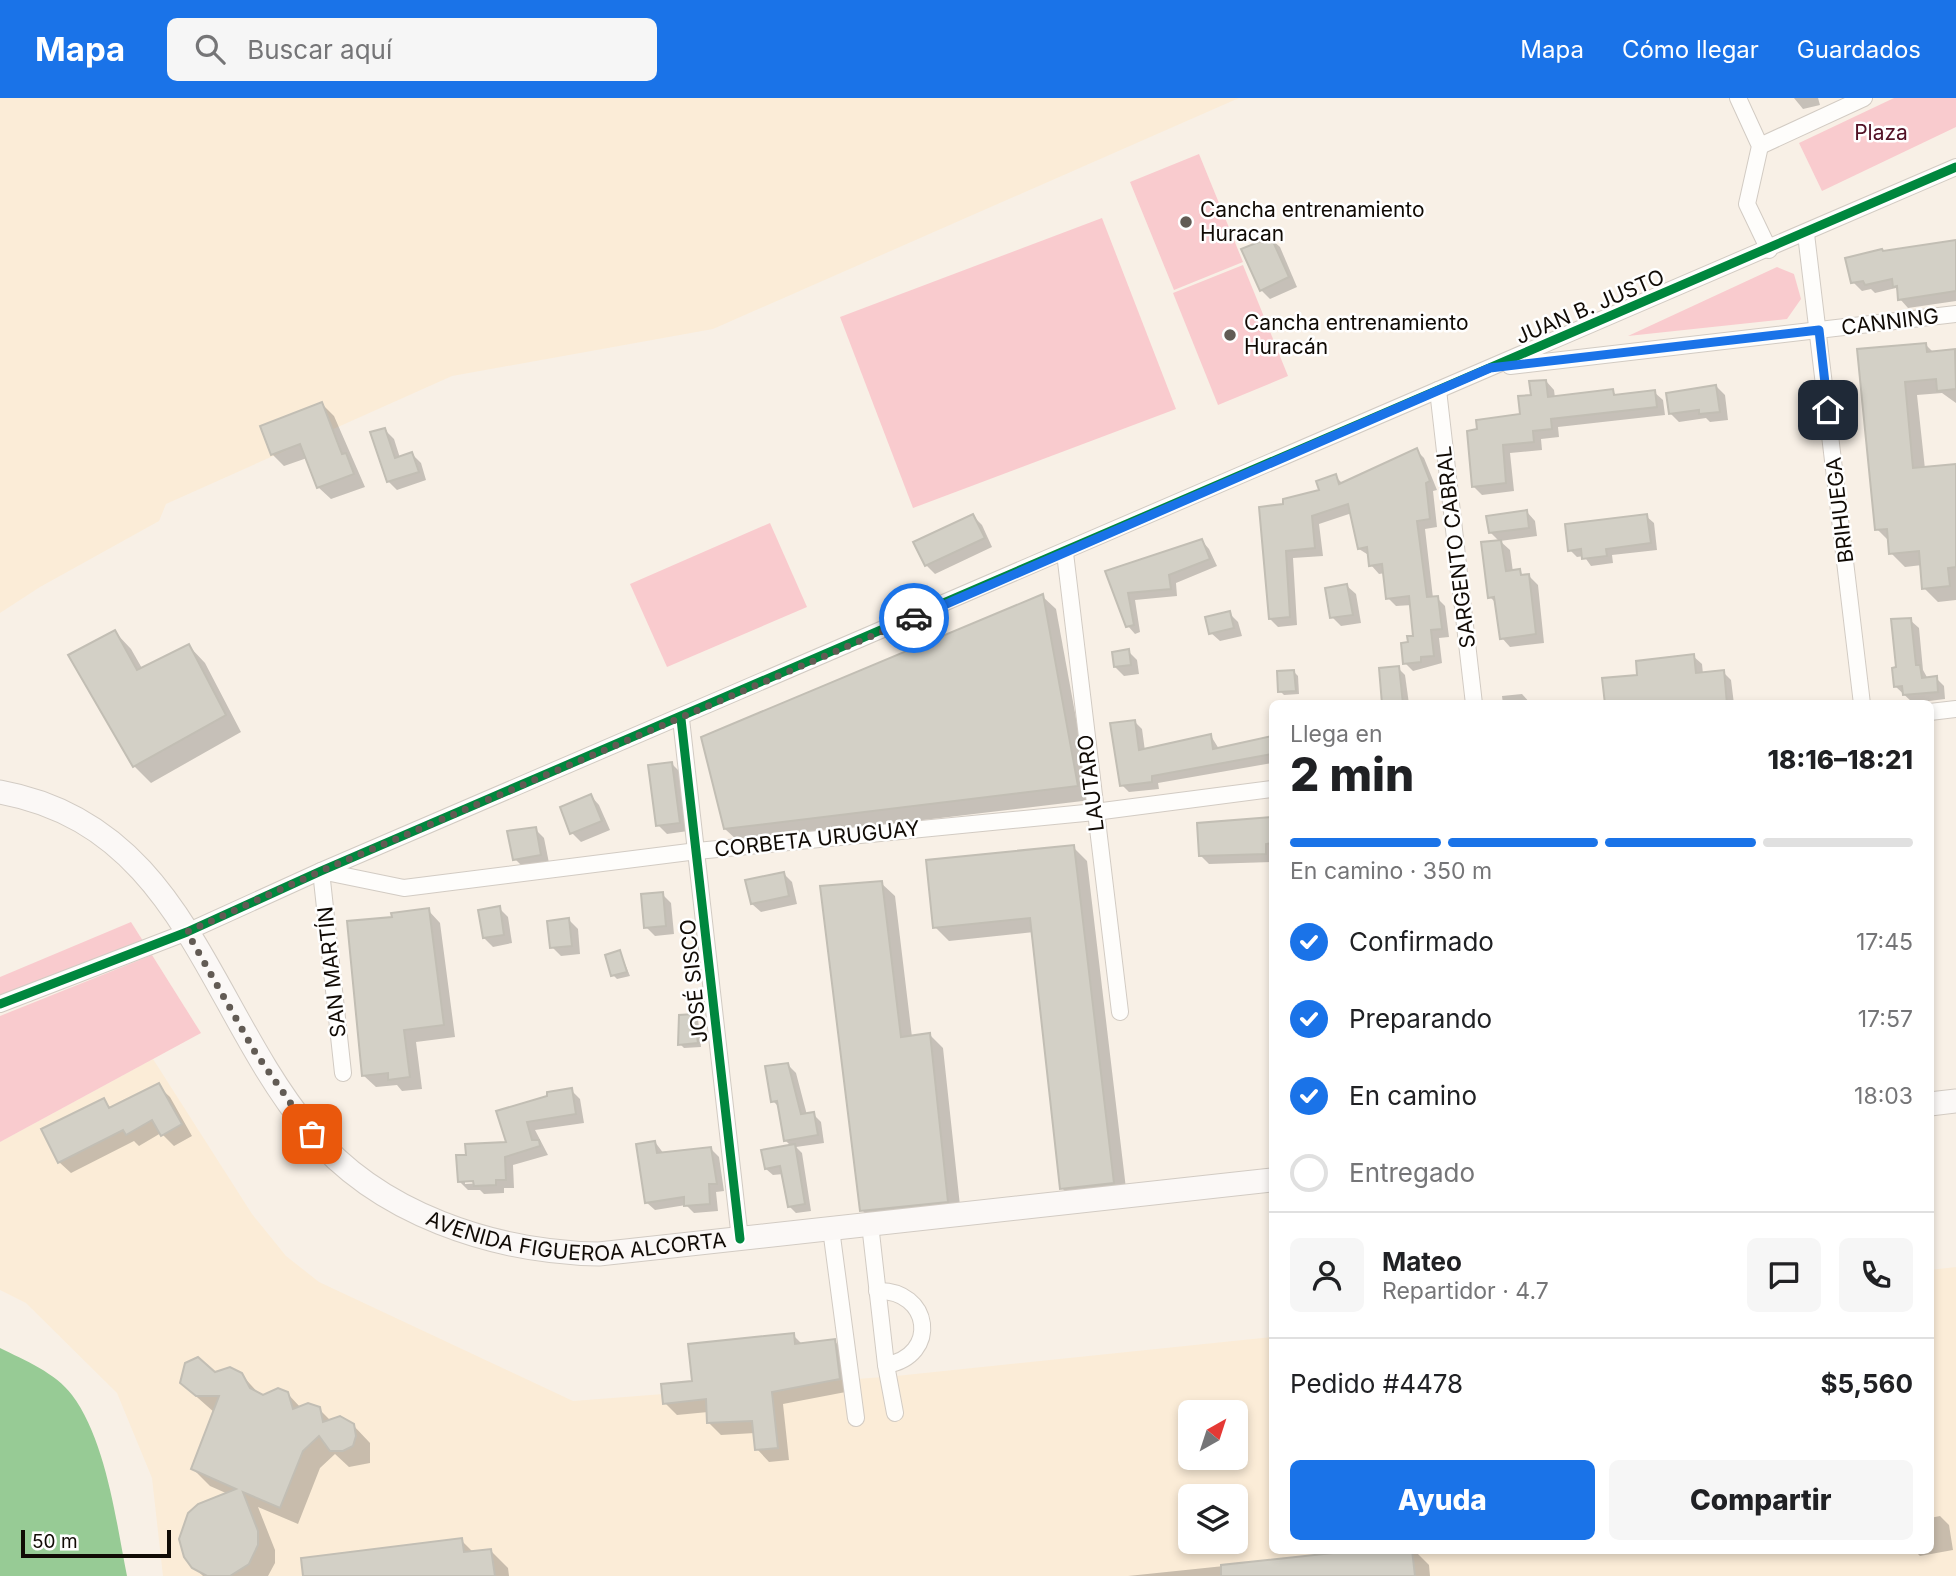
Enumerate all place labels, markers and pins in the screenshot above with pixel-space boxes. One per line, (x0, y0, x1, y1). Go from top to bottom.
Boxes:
place label: Cancha entrenamiento Huracan (1200, 197, 1425, 246)
marker: Cancha entrenamiento Huracan (1178, 214, 1194, 230)
place label: Cancha entrenamiento Huracán (1244, 310, 1469, 359)
marker: Cancha entrenamiento Huracán (1222, 327, 1238, 343)
pin (1798, 380, 1858, 440)
pin (282, 1104, 342, 1164)

